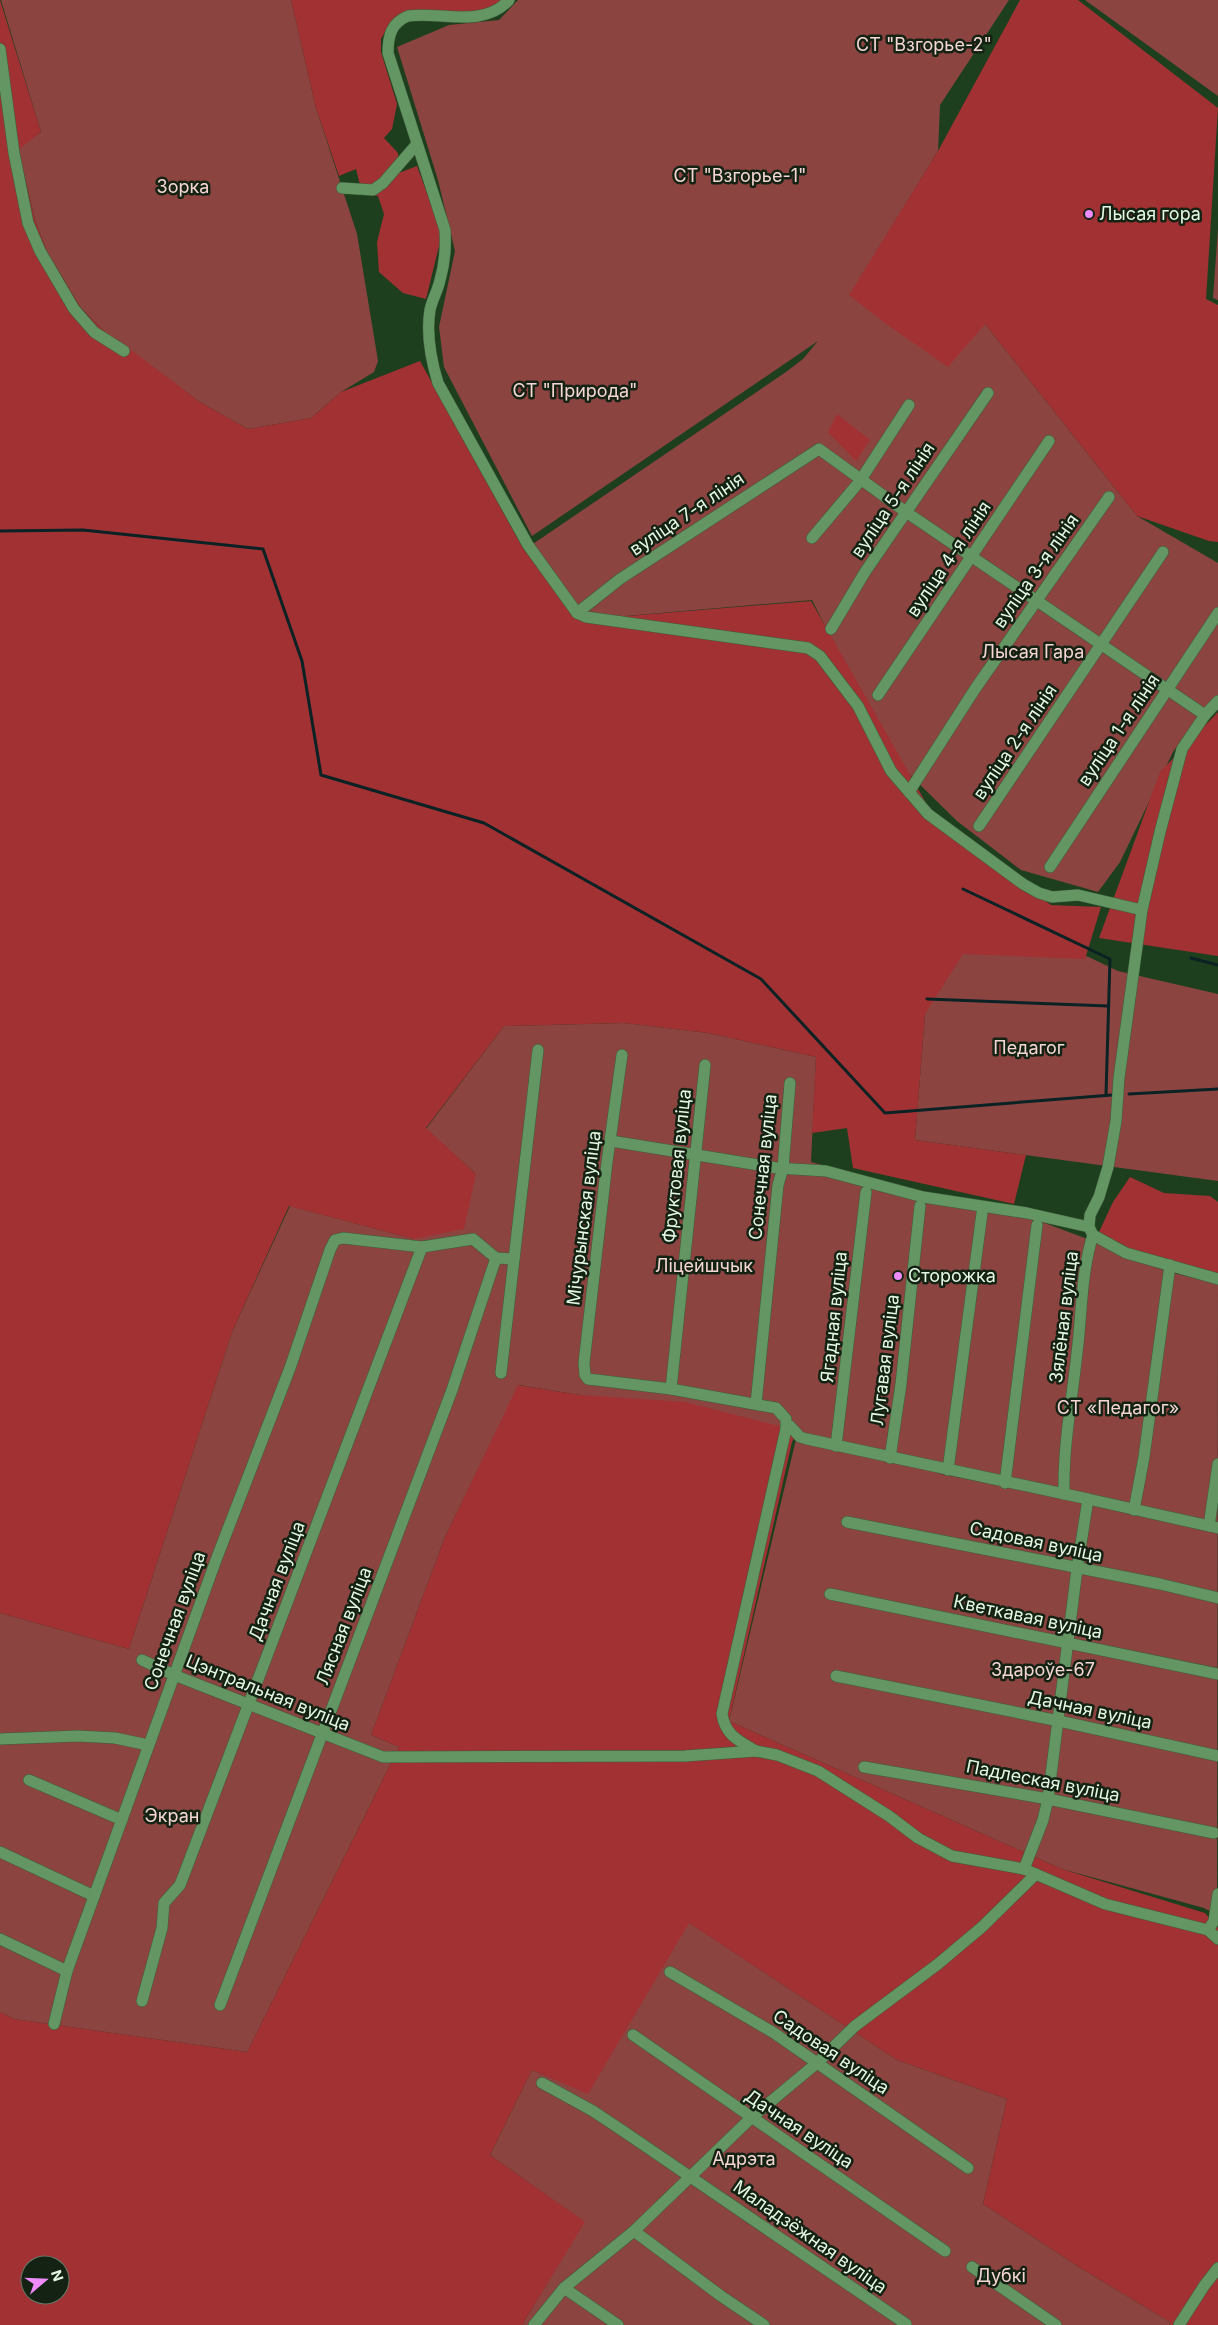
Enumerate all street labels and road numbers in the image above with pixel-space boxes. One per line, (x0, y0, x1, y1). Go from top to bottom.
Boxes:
street label: вуліца 5-я лінія (846, 438, 939, 561)
street label: вуліца 7-я лінія (626, 468, 748, 560)
street label: вуліца 4-я лінія (902, 497, 995, 620)
street label: вуліца 3-я лінія (988, 510, 1083, 632)
street label: вуліца 1-я лінія (1073, 670, 1164, 790)
street label: вуліца 2-я лінія (968, 680, 1061, 803)
street label: Фруктовая вуліца (658, 1088, 695, 1244)
street label: Сонечная вуліца (744, 1093, 781, 1241)
street label: Мічурынская вуліца (562, 1129, 605, 1307)
street label: Ягадная вуліца (816, 1250, 851, 1384)
street label: Зялёная вуліца (1045, 1250, 1082, 1384)
street label: Лугавая вуліца (866, 1293, 903, 1427)
street label: Садовая вуліца (968, 1517, 1105, 1566)
street label: Дачная вуліца (244, 1518, 309, 1643)
street label: Сонечная вуліца (140, 1548, 209, 1693)
street label: Лясная вуліца (311, 1564, 376, 1688)
street label: Кветкавая вуліца (952, 1590, 1104, 1643)
street label: Цэнтральная вуліца (183, 1650, 353, 1735)
street label: Дачная вуліца (1026, 1686, 1154, 1733)
street label: Падлеская вуліца (965, 1755, 1122, 1806)
street label: Садовая вуліца (769, 2005, 893, 2098)
street label: Дачная вуліца (741, 2085, 857, 2173)
street label: Маладзёжная вуліца (730, 2176, 891, 2298)

